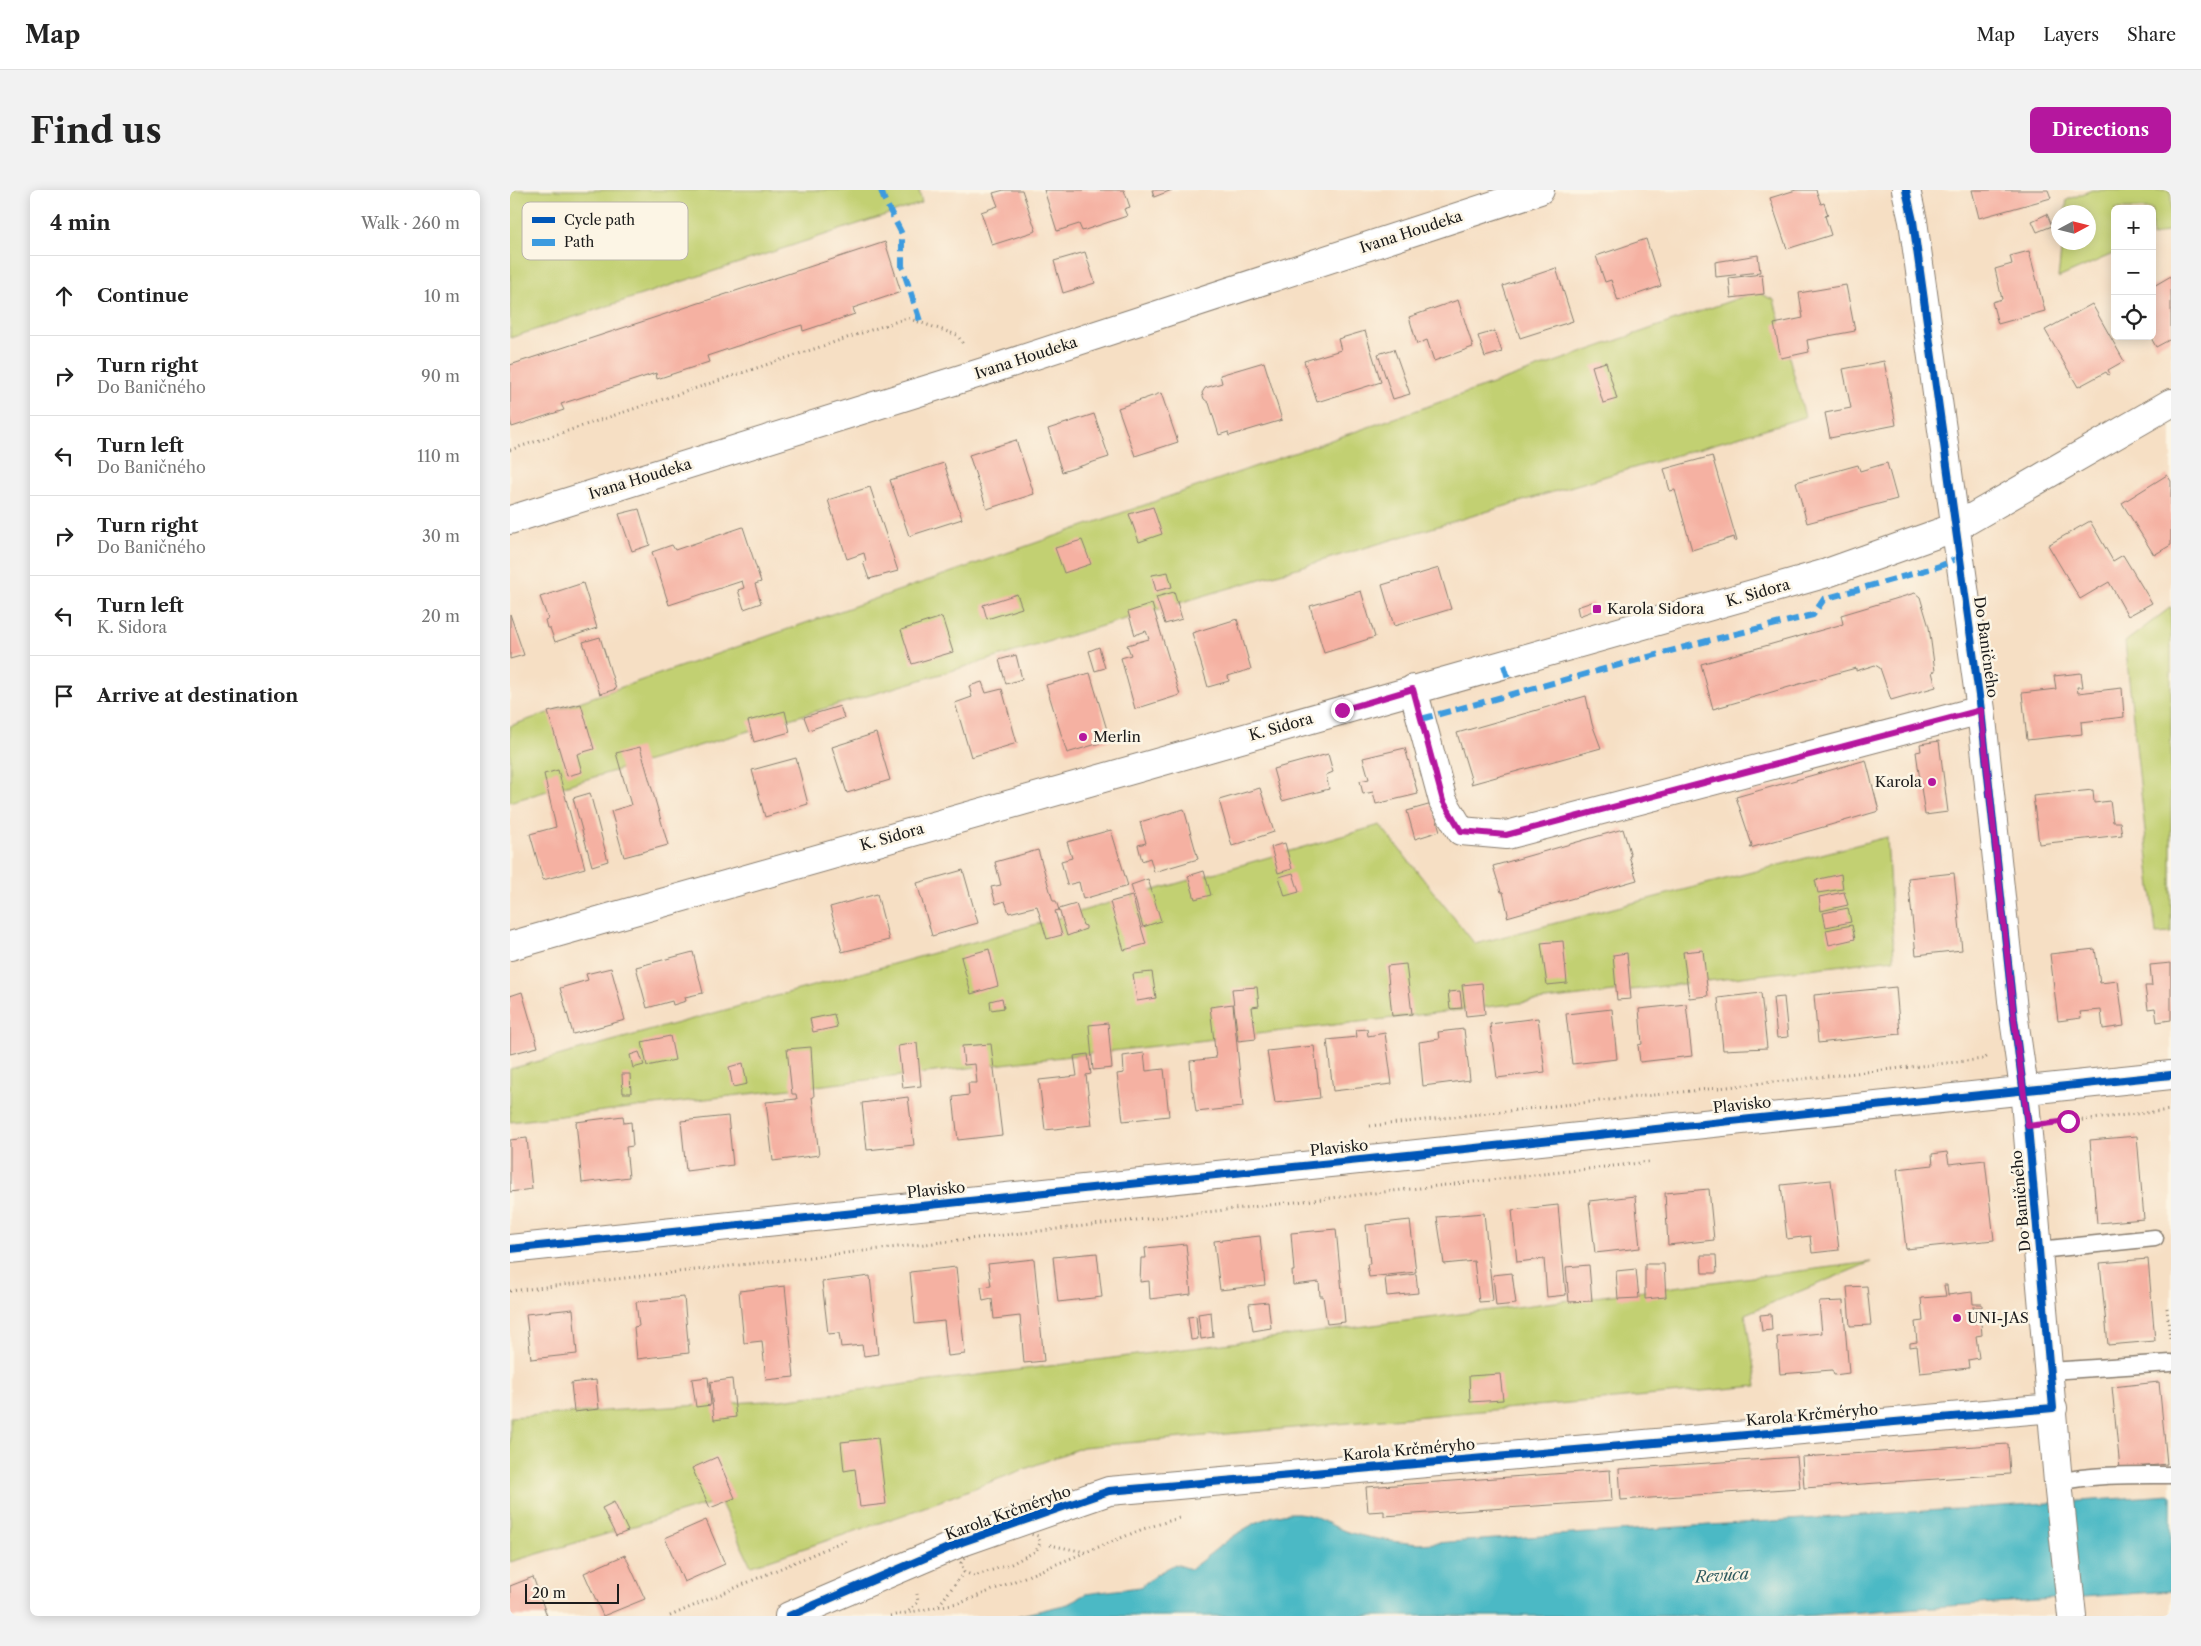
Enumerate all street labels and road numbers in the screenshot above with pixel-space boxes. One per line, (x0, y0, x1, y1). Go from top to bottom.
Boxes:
street label: Ivana Houdeka (1357, 206, 1465, 257)
street label: Ivana Houdeka (972, 332, 1080, 383)
street label: Ivana Houdeka (586, 454, 694, 503)
street label: K. Sidora (1724, 574, 1792, 611)
street label: Do Baničného (1970, 595, 2003, 699)
street label: K. Sidora (1247, 708, 1315, 745)
street label: K. Sidora (858, 818, 926, 855)
street label: Plavisko (1712, 1092, 1772, 1117)
street label: Plavisko (1309, 1135, 1369, 1160)
street label: Do Baničného (2007, 1149, 2034, 1253)
street label: Plavisko (906, 1177, 966, 1202)
street label: Karola Krčméryho (1745, 1399, 1879, 1430)
street label: Karola Krčméryho (1342, 1434, 1476, 1465)
street label: Karola Krčméryho (942, 1481, 1073, 1544)

